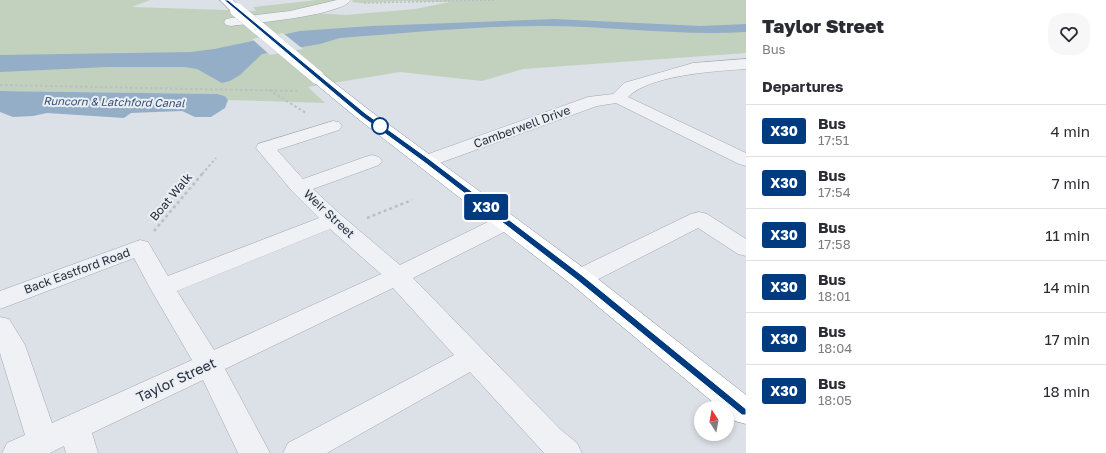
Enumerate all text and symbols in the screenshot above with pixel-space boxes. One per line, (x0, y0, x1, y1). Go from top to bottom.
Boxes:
button: heart (1048, 13, 1090, 55)
text: Taylor Street (762, 14, 884, 37)
text: Bus (762, 41, 785, 57)
text: Departures (762, 77, 843, 95)
water label: Runcorn & Latchford Canal (43, 94, 185, 109)
street label: Camberwell Drive (471, 102, 572, 151)
text: Bus (818, 114, 846, 132)
unlabelled marker (371, 117, 389, 135)
text: X30 (770, 122, 798, 139)
text: 4 min (1051, 122, 1090, 140)
text: 17:51 (818, 132, 849, 148)
text: Bus (818, 166, 846, 184)
street label: Boat Walk (146, 169, 195, 224)
text: X30 (770, 174, 798, 191)
text: 7 min (1052, 174, 1090, 192)
text: 17:54 (818, 184, 851, 200)
street label: Weir Street (301, 186, 358, 241)
line badge: X30 (463, 194, 509, 220)
text: X30 (472, 198, 500, 215)
text: Bus (818, 218, 846, 236)
text: X30 (770, 226, 798, 243)
text: 11 min (1045, 226, 1090, 244)
text: 17:58 (818, 236, 851, 252)
street label: Back Eastford Road (22, 244, 132, 297)
text: Bus (818, 270, 846, 288)
text: X30 (770, 278, 798, 295)
text: 14 min (1043, 278, 1090, 296)
text: 18:01 (818, 288, 851, 304)
text: Bus (818, 322, 846, 340)
text: X30 (770, 330, 798, 347)
text: 17 min (1045, 330, 1090, 348)
text: 18:04 (818, 340, 852, 356)
street label: Taylor Street (133, 354, 218, 405)
text: Bus (818, 374, 846, 392)
text: X30 (770, 382, 798, 399)
text: 18 min (1043, 382, 1090, 400)
text: 18:05 (818, 392, 852, 408)
north arrow (694, 401, 734, 441)
map controls (694, 401, 734, 441)

